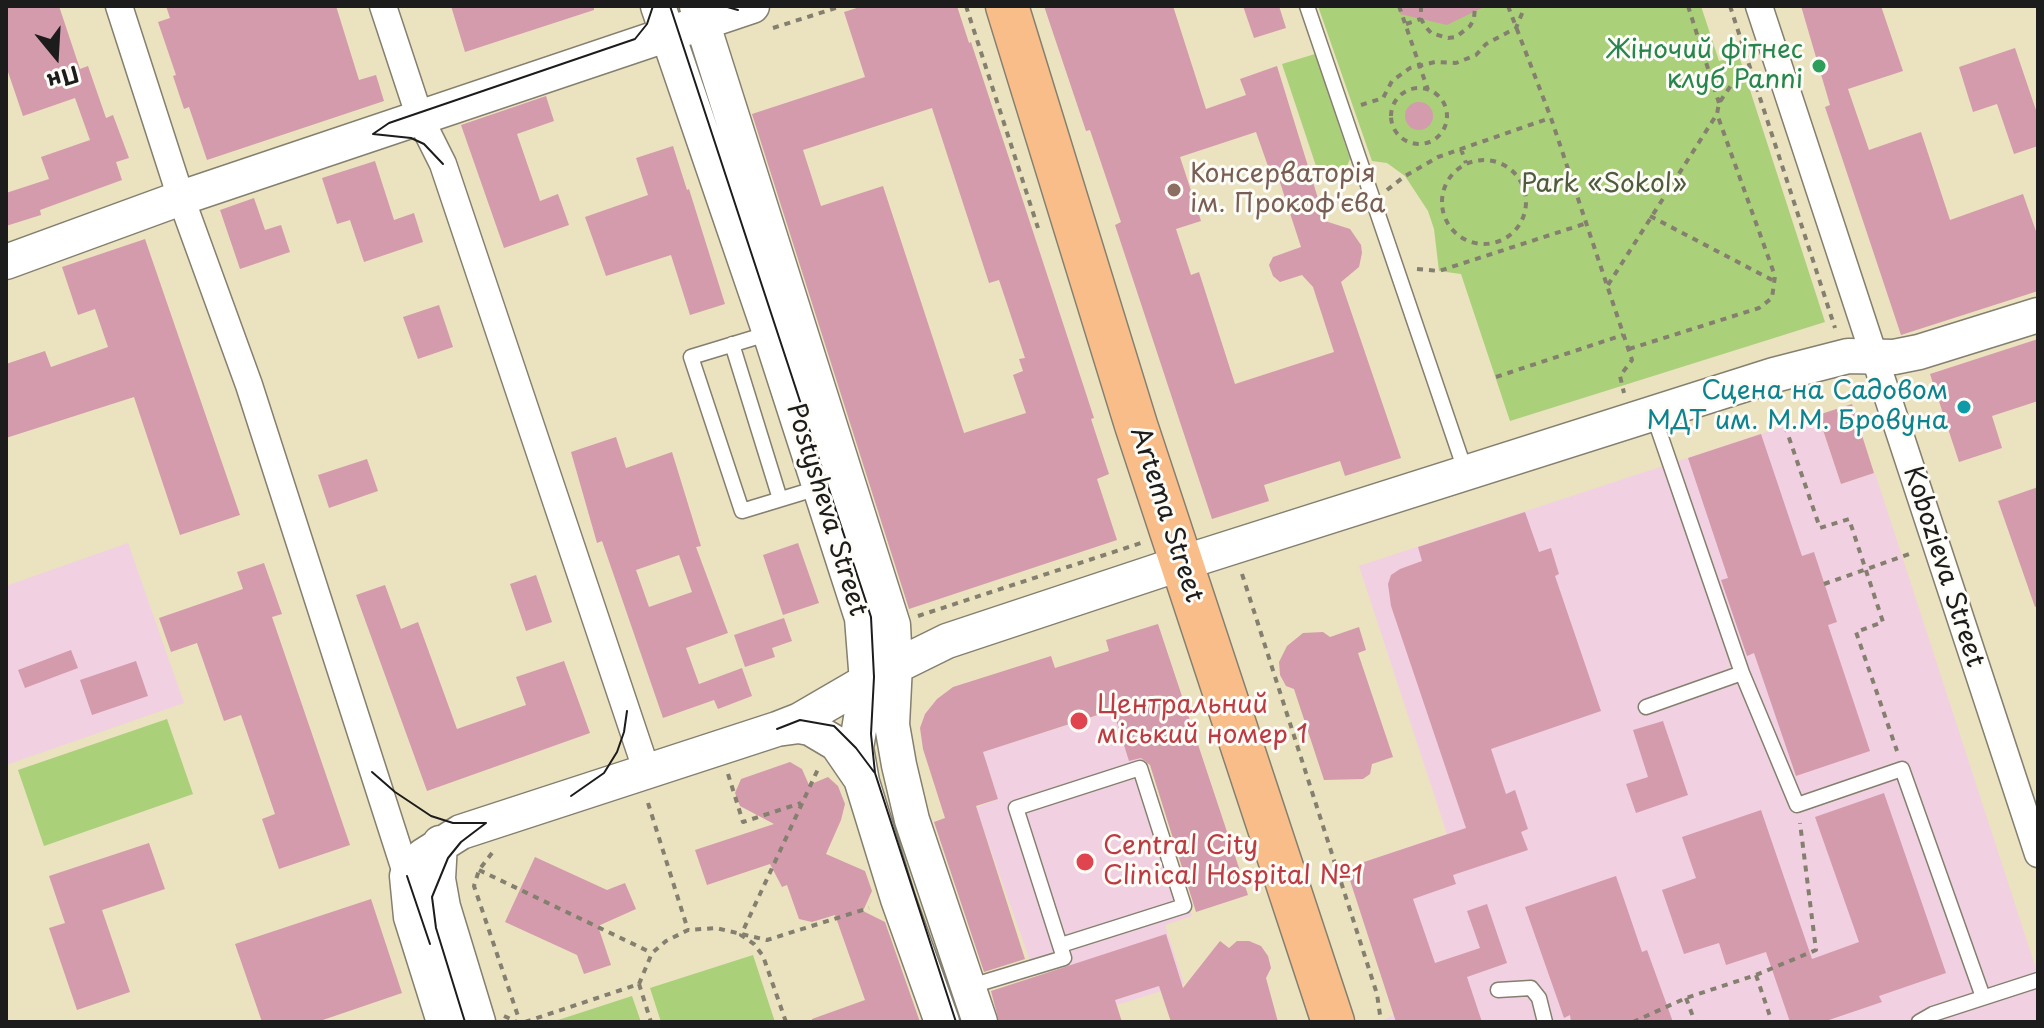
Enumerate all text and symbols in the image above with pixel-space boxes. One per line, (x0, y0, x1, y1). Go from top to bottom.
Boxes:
north arrow (16, 16, 96, 96)
place label: Жіночий фітнес клуб Panni (1605, 35, 1803, 96)
marker: Жіночий фітнес клуб Panni (1810, 57, 1828, 75)
text: Пн (43, 59, 84, 100)
place label: Консерваторія ім. Прокоф'єва (1190, 159, 1385, 220)
park label: Park «Sokol» (1521, 169, 1687, 201)
marker: Консерваторія ім. Прокоф'єва (1165, 181, 1183, 199)
place label: Сцена на Садовом МДТ им. М.М. Бровуна (1647, 376, 1948, 438)
marker: Сцена на Садовом МДТ им. М.М. Бровуна (1955, 398, 1973, 416)
street label: Postysheva Street (779, 400, 873, 620)
street label: Artema Street (1123, 423, 1209, 607)
street label: Kobozieva Street (1896, 463, 1990, 671)
place label: Центральний міський номер 1 (1097, 690, 1308, 752)
marker: Центральний міський номер 1 (1068, 710, 1090, 732)
place label: Central City Clinical Hospital №1 (1103, 831, 1363, 892)
marker: Central City Clinical Hospital №1 (1074, 851, 1096, 873)

